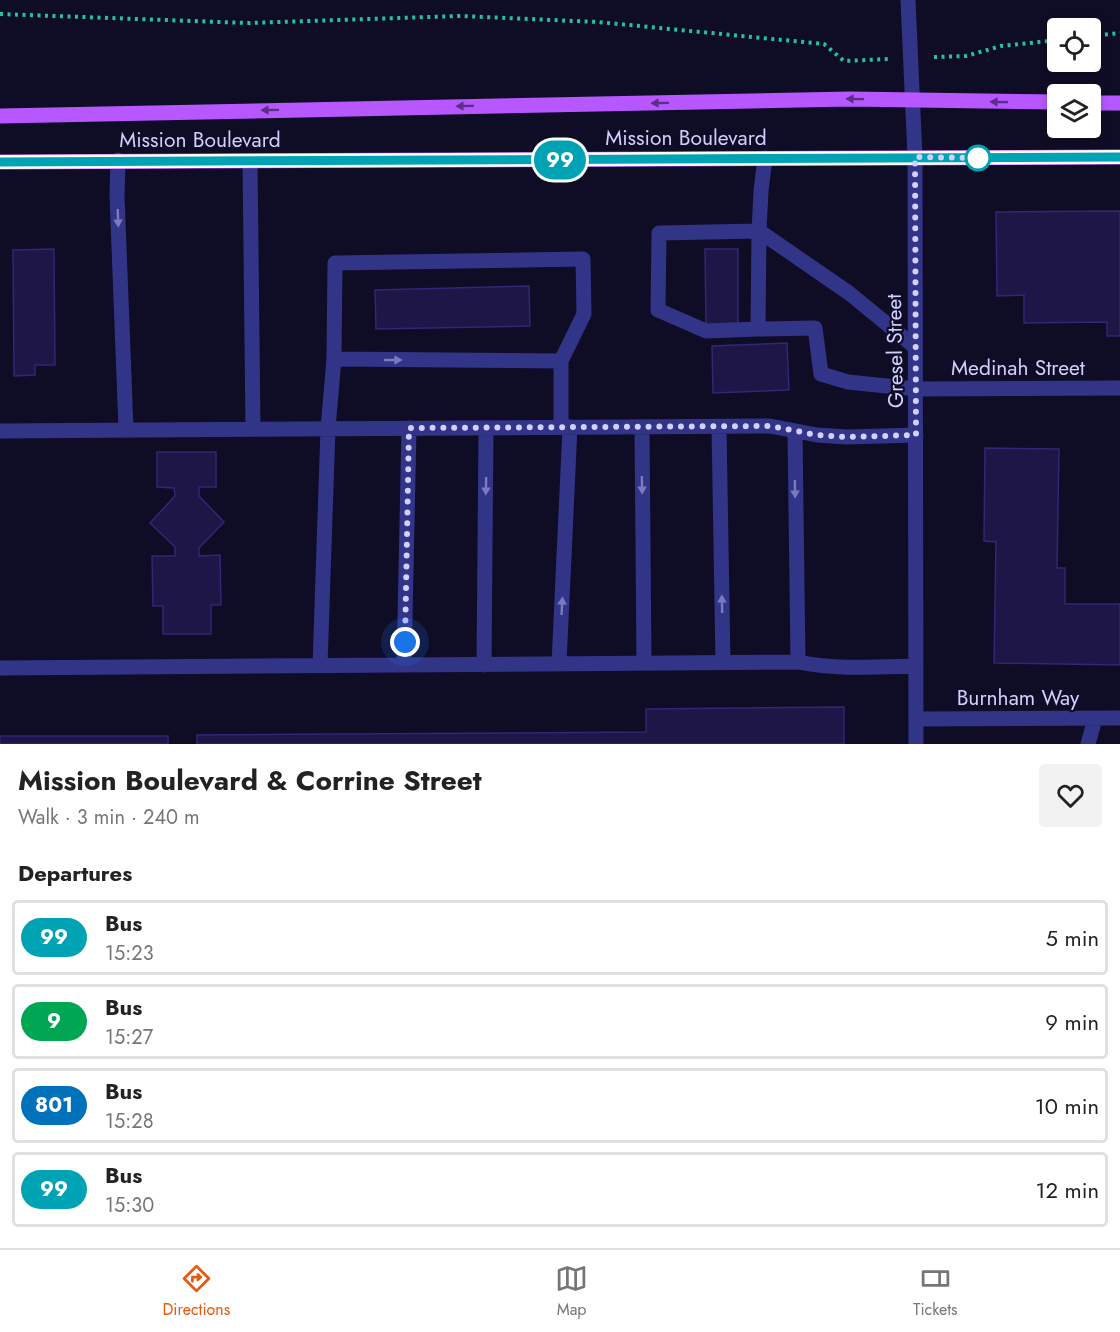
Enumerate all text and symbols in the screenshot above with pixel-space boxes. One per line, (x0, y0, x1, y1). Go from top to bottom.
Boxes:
map controls (1047, 18, 1101, 138)
button: locate (1047, 18, 1101, 72)
button: layers (1047, 84, 1101, 138)
one-way arrow (846, 94, 865, 104)
one-way arrow (990, 97, 1009, 107)
one-way arrow (651, 98, 670, 107)
one-way arrow (456, 102, 475, 111)
one-way arrow (261, 105, 280, 115)
street label: Mission Boulevard (605, 123, 767, 153)
street label: Mission Boulevard (119, 125, 281, 155)
line badge: 99 (533, 140, 587, 180)
text: 99 (546, 145, 574, 175)
unlabelled marker (965, 145, 991, 171)
one-way arrow (113, 209, 122, 228)
street label: Gresel Street (879, 293, 911, 409)
street label: Medinah Street (951, 353, 1085, 383)
one-way arrow (383, 355, 402, 365)
one-way arrow (637, 476, 647, 495)
one-way arrow (481, 477, 491, 496)
one-way arrow (791, 480, 800, 499)
one-way arrow (717, 595, 727, 614)
one-way arrow (558, 596, 567, 615)
your location (390, 627, 420, 657)
street label: Burnham Way (957, 683, 1080, 713)
text: Mission Boulevard & Corrine Street (18, 760, 482, 801)
button: heart (1039, 764, 1102, 827)
text: Walk · 3 min · 240 m (18, 803, 200, 832)
text: Departures (18, 857, 132, 889)
text: Bus (105, 907, 142, 939)
text: 99 (40, 922, 68, 952)
text: 5 min (1046, 922, 1099, 954)
text: 15:23 (105, 939, 154, 968)
text: Bus (105, 991, 142, 1023)
text: 9 (47, 1006, 61, 1036)
text: 9 min (1045, 1006, 1099, 1038)
text: 15:27 (105, 1023, 153, 1052)
text: Bus (105, 1075, 142, 1107)
text: 801 (35, 1090, 73, 1120)
text: 10 min (1035, 1090, 1099, 1122)
text: 15:28 (105, 1107, 154, 1136)
text: Bus (105, 1159, 142, 1191)
text: 99 (40, 1174, 68, 1204)
text: 12 min (1036, 1174, 1099, 1206)
text: 15:30 (105, 1191, 154, 1220)
tab: Directions (162, 1262, 230, 1321)
tab: Map (555, 1262, 588, 1321)
tab: Tickets (913, 1262, 958, 1321)

